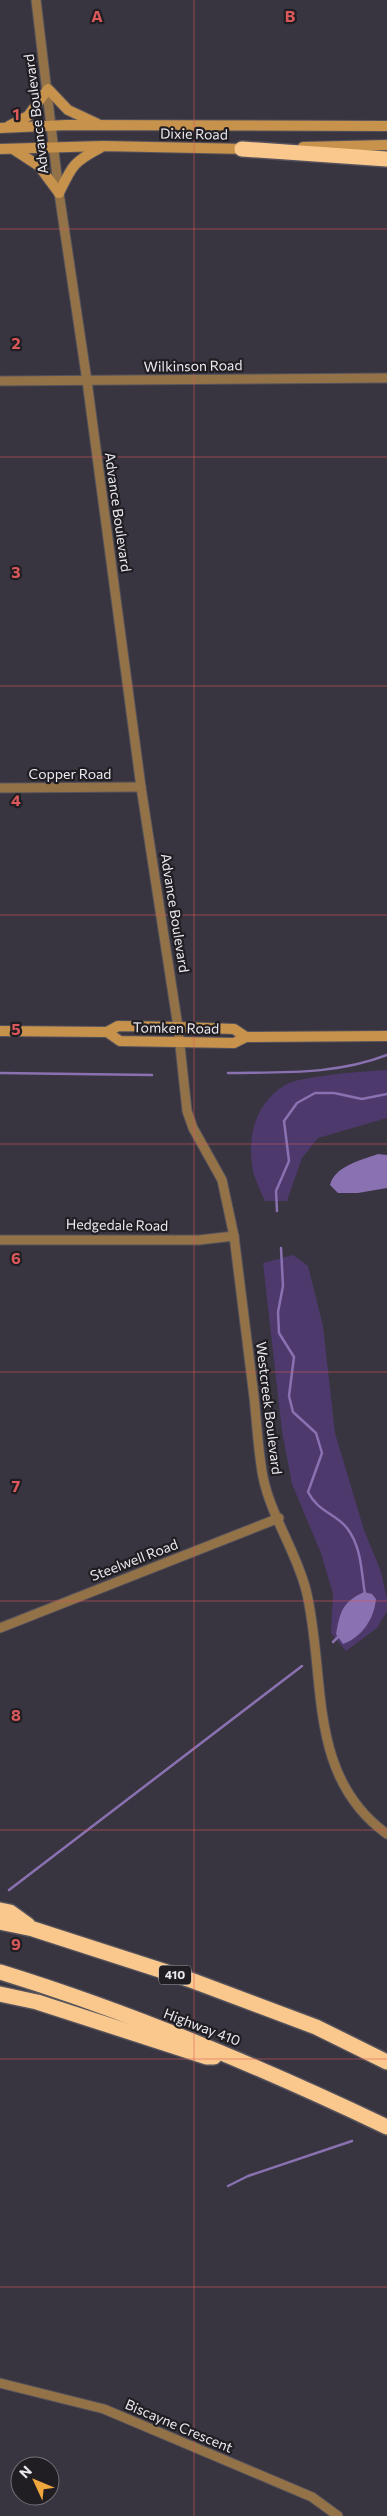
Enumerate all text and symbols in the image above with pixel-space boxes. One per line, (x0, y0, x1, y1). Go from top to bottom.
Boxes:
text: A (91, 6, 103, 25)
text: B (285, 6, 296, 25)
street label: Advance Boulevard (20, 53, 51, 175)
text: 1 (12, 104, 20, 123)
street label: Dixie Road (160, 124, 228, 143)
text: 2 (11, 333, 21, 352)
street label: Wilkinson Road (143, 356, 243, 375)
street label: Advance Boulevard (102, 451, 135, 573)
text: 3 (11, 562, 21, 581)
street label: Copper Road (29, 765, 111, 782)
text: 4 (11, 790, 21, 809)
street label: Advance Boulevard (158, 852, 193, 974)
street label: Tomken Road (133, 1018, 219, 1037)
text: 5 (11, 1019, 21, 1038)
street label: Hedgedale Road (66, 1215, 168, 1234)
text: 6 (11, 1248, 21, 1267)
street label: Westcreek Boulevard (253, 1341, 286, 1475)
text: 7 (12, 1476, 21, 1495)
street label: Steelwell Road (87, 1535, 180, 1584)
text: 8 (11, 1705, 21, 1724)
text: 9 (11, 1934, 21, 1953)
road number: 410 (159, 1966, 191, 1984)
street label: Highway 410 (161, 2004, 243, 2049)
street label: Biscayne Crescent (123, 2395, 236, 2456)
north arrow (10, 2456, 60, 2506)
text: N (16, 2462, 35, 2481)

